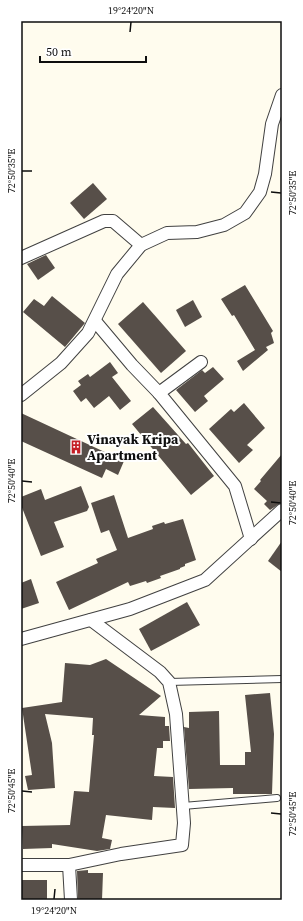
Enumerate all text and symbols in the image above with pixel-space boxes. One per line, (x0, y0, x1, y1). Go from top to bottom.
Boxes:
text: 19°24'20"N (108, 4, 154, 17)
scale bar (40, 38, 146, 64)
text: 50 m (46, 44, 72, 60)
text: 72°50'35"E (5, 149, 18, 193)
text: 72°50'35"E (286, 171, 299, 215)
place label: Vinayak Kripa Apartment (87, 429, 179, 465)
building icon: Vinayak Kripa Apartment (68, 439, 84, 455)
text: 72°50'40"E (5, 459, 18, 503)
text: 72°50'40"E (286, 481, 299, 525)
text: 72°50'45"E (5, 769, 18, 813)
text: 72°50'45"E (286, 792, 299, 836)
text: 19°24'20"N (31, 904, 77, 917)

